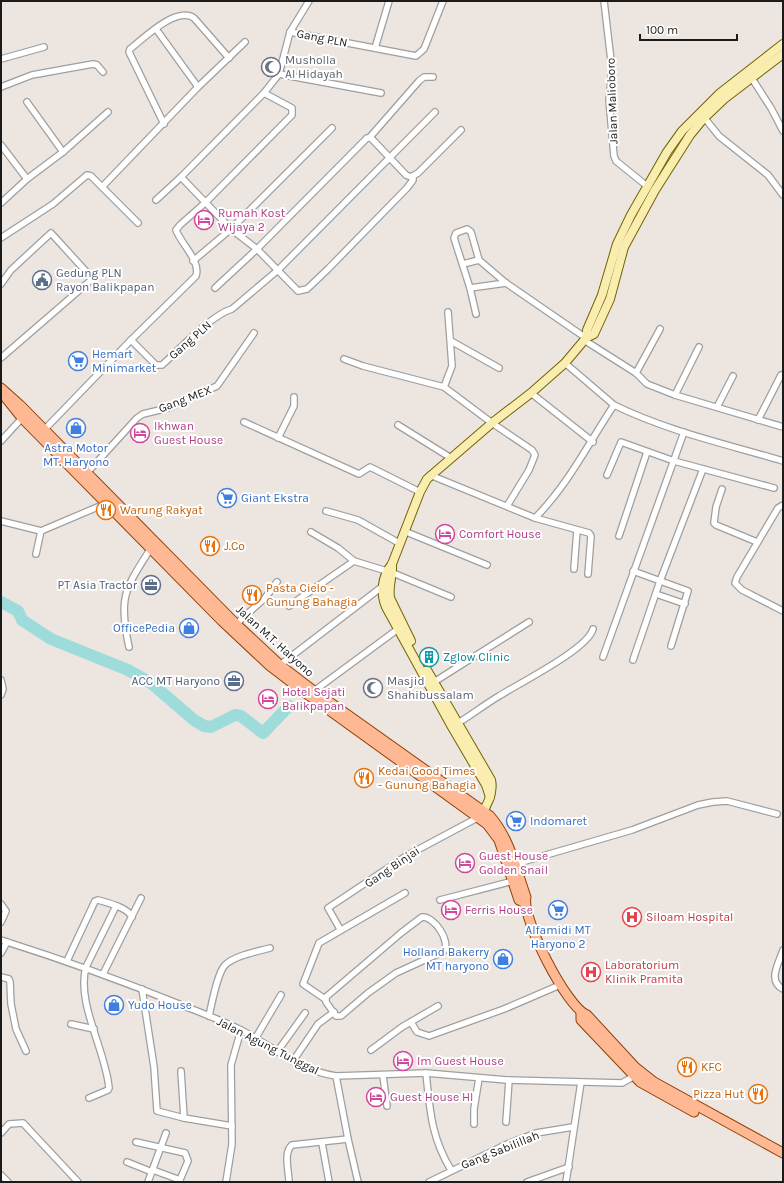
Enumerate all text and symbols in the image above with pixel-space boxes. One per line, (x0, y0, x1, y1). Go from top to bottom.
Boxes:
scale bar (640, 16, 737, 42)
text: 100 m (646, 23, 678, 37)
street label: Gang PLN (295, 26, 349, 50)
place label: Musholla Al Hidayah (285, 53, 343, 81)
mosque icon: Musholla Al Hidayah (260, 56, 282, 78)
street label: Jalan Malioboro (603, 58, 621, 144)
place label: Rumah Kost Wijaya 2 (218, 206, 286, 234)
hotel icon: Rumah Kost Wijaya 2 (193, 209, 215, 231)
place label: Gedung PLN Rayon Balikpapan (56, 266, 154, 294)
public building icon: Gedung PLN Rayon Balikpapan (31, 269, 53, 291)
street label: Gang PLN (166, 318, 214, 362)
place label: Hemart Minimarket (92, 347, 157, 375)
supermarket icon: Hemart Minimarket (67, 350, 89, 372)
street label: Gang MEX (156, 382, 214, 416)
shop icon: Astra Motor MT. Haryono (65, 417, 87, 439)
place label: Ikhwan Guest House (154, 419, 223, 447)
hotel icon: Ikhwan Guest House (129, 422, 151, 444)
place label: Astra Motor MT. Haryono (43, 441, 109, 469)
supermarket icon: Giant Ekstra (216, 487, 238, 509)
place label: Giant Ekstra (241, 491, 309, 505)
restaurant icon: Warung Rakyat (95, 499, 117, 521)
place label: Warung Rakyat (120, 503, 203, 517)
hotel icon: Comfort House (434, 523, 456, 545)
place label: Comfort House (459, 527, 541, 541)
restaurant icon: J.Co (199, 535, 221, 557)
place label: J.Co (224, 539, 245, 553)
office icon: PT Asia Tractor (140, 574, 162, 596)
place label: PT Asia Tractor (58, 578, 138, 592)
place label: Pasta Cielo - Gunung Bahagia (266, 581, 357, 609)
restaurant icon: Pasta Cielo - Gunung Bahagia (241, 584, 263, 606)
street label: Jalan M.T. Haryono (233, 602, 317, 680)
shop icon: OfficePedia (178, 617, 200, 639)
place label: OfficePedia (113, 621, 175, 635)
building icon: Zglow Clinic (418, 646, 440, 668)
place label: Zglow Clinic (443, 650, 510, 664)
office icon: ACC MT Haryono (223, 670, 245, 692)
place label: ACC MT Haryono (132, 674, 220, 688)
place label: Masjid Shahibussalam (387, 674, 474, 702)
mosque icon: Masjid Shahibussalam (362, 677, 384, 699)
place label: Hotel Sejati Balikpapan (282, 685, 345, 713)
hotel icon: Hotel Sejati Balikpapan (257, 688, 279, 710)
place label: Kedai Good Times - Gunung Bahagia (378, 764, 476, 792)
restaurant icon: Kedai Good Times - Gunung Bahagia (353, 767, 375, 789)
supermarket icon: Indomaret (505, 810, 527, 832)
place label: Indomaret (530, 814, 588, 828)
street label: Gang Binjai (362, 843, 422, 891)
place label: Guest House Golden Snail (479, 849, 548, 877)
hotel icon: Guest House Golden Snail (454, 852, 476, 874)
hotel icon: Ferris House (440, 899, 462, 921)
supermarket icon: Alfamidi MT Haryono 2 (547, 899, 569, 921)
place label: Ferris House (465, 903, 533, 917)
hospital icon: Siloam Hospital (621, 906, 643, 928)
place label: Siloam Hospital (646, 910, 733, 924)
place label: Alfamidi MT Haryono 2 (525, 923, 591, 951)
place label: Holland Bakerry MT haryono (403, 945, 489, 973)
shop icon: Holland Bakerry MT haryono (492, 948, 514, 970)
place label: Laboratorium Klinik Pramita (605, 958, 683, 986)
hospital icon: Laboratorium Klinik Pramita (580, 961, 602, 983)
shop icon: Yudo House (103, 994, 125, 1016)
place label: Yudo House (128, 998, 192, 1012)
street label: Jalan Agung Tunggal (215, 1014, 321, 1078)
hotel icon: Im Guest House (392, 1050, 414, 1072)
place label: Im Guest House (417, 1054, 504, 1068)
restaurant icon: KFC (676, 1056, 698, 1078)
place label: KFC (701, 1060, 722, 1074)
restaurant icon: Pizza Hut (747, 1083, 769, 1105)
hotel icon: Guest House HI (365, 1086, 387, 1108)
place label: Pizza Hut (693, 1087, 744, 1101)
place label: Guest House HI (390, 1090, 473, 1104)
street label: Gang Sabilillah (459, 1128, 541, 1172)

